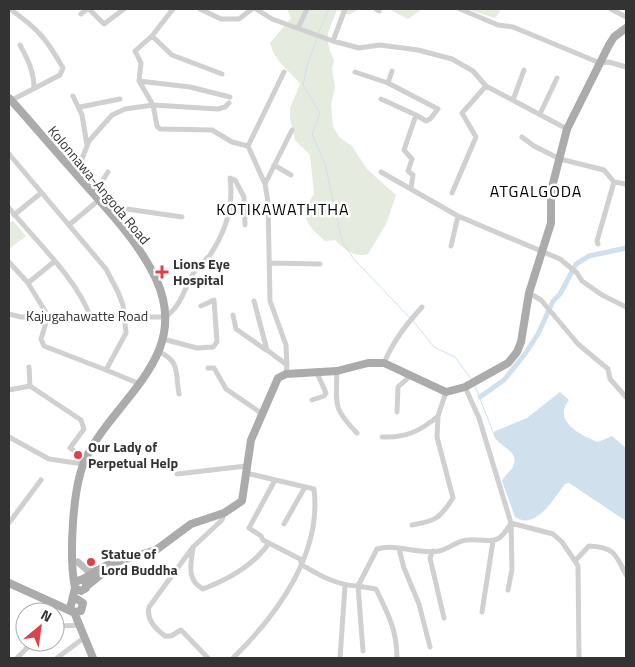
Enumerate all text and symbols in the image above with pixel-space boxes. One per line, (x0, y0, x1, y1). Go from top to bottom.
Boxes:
street label: Kolonnawa-Angoda Road (43, 121, 156, 249)
district label: ATGALGODA (490, 179, 582, 203)
district label: KOTIKAWATHTHA (216, 197, 350, 221)
place label: Lions Eye Hospital (173, 253, 230, 290)
marker: Lions Eye Hospital (155, 265, 169, 279)
street label: Kajugahawatte Road (26, 305, 148, 326)
place label: Our Lady of Perpetual Help (88, 436, 179, 473)
marker: Our Lady of Perpetual Help (72, 449, 84, 461)
place label: Statue of Lord Buddha (101, 543, 178, 580)
marker: Statue of Lord Buddha (85, 556, 97, 568)
north arrow (15, 602, 65, 652)
text: N (37, 604, 56, 627)

